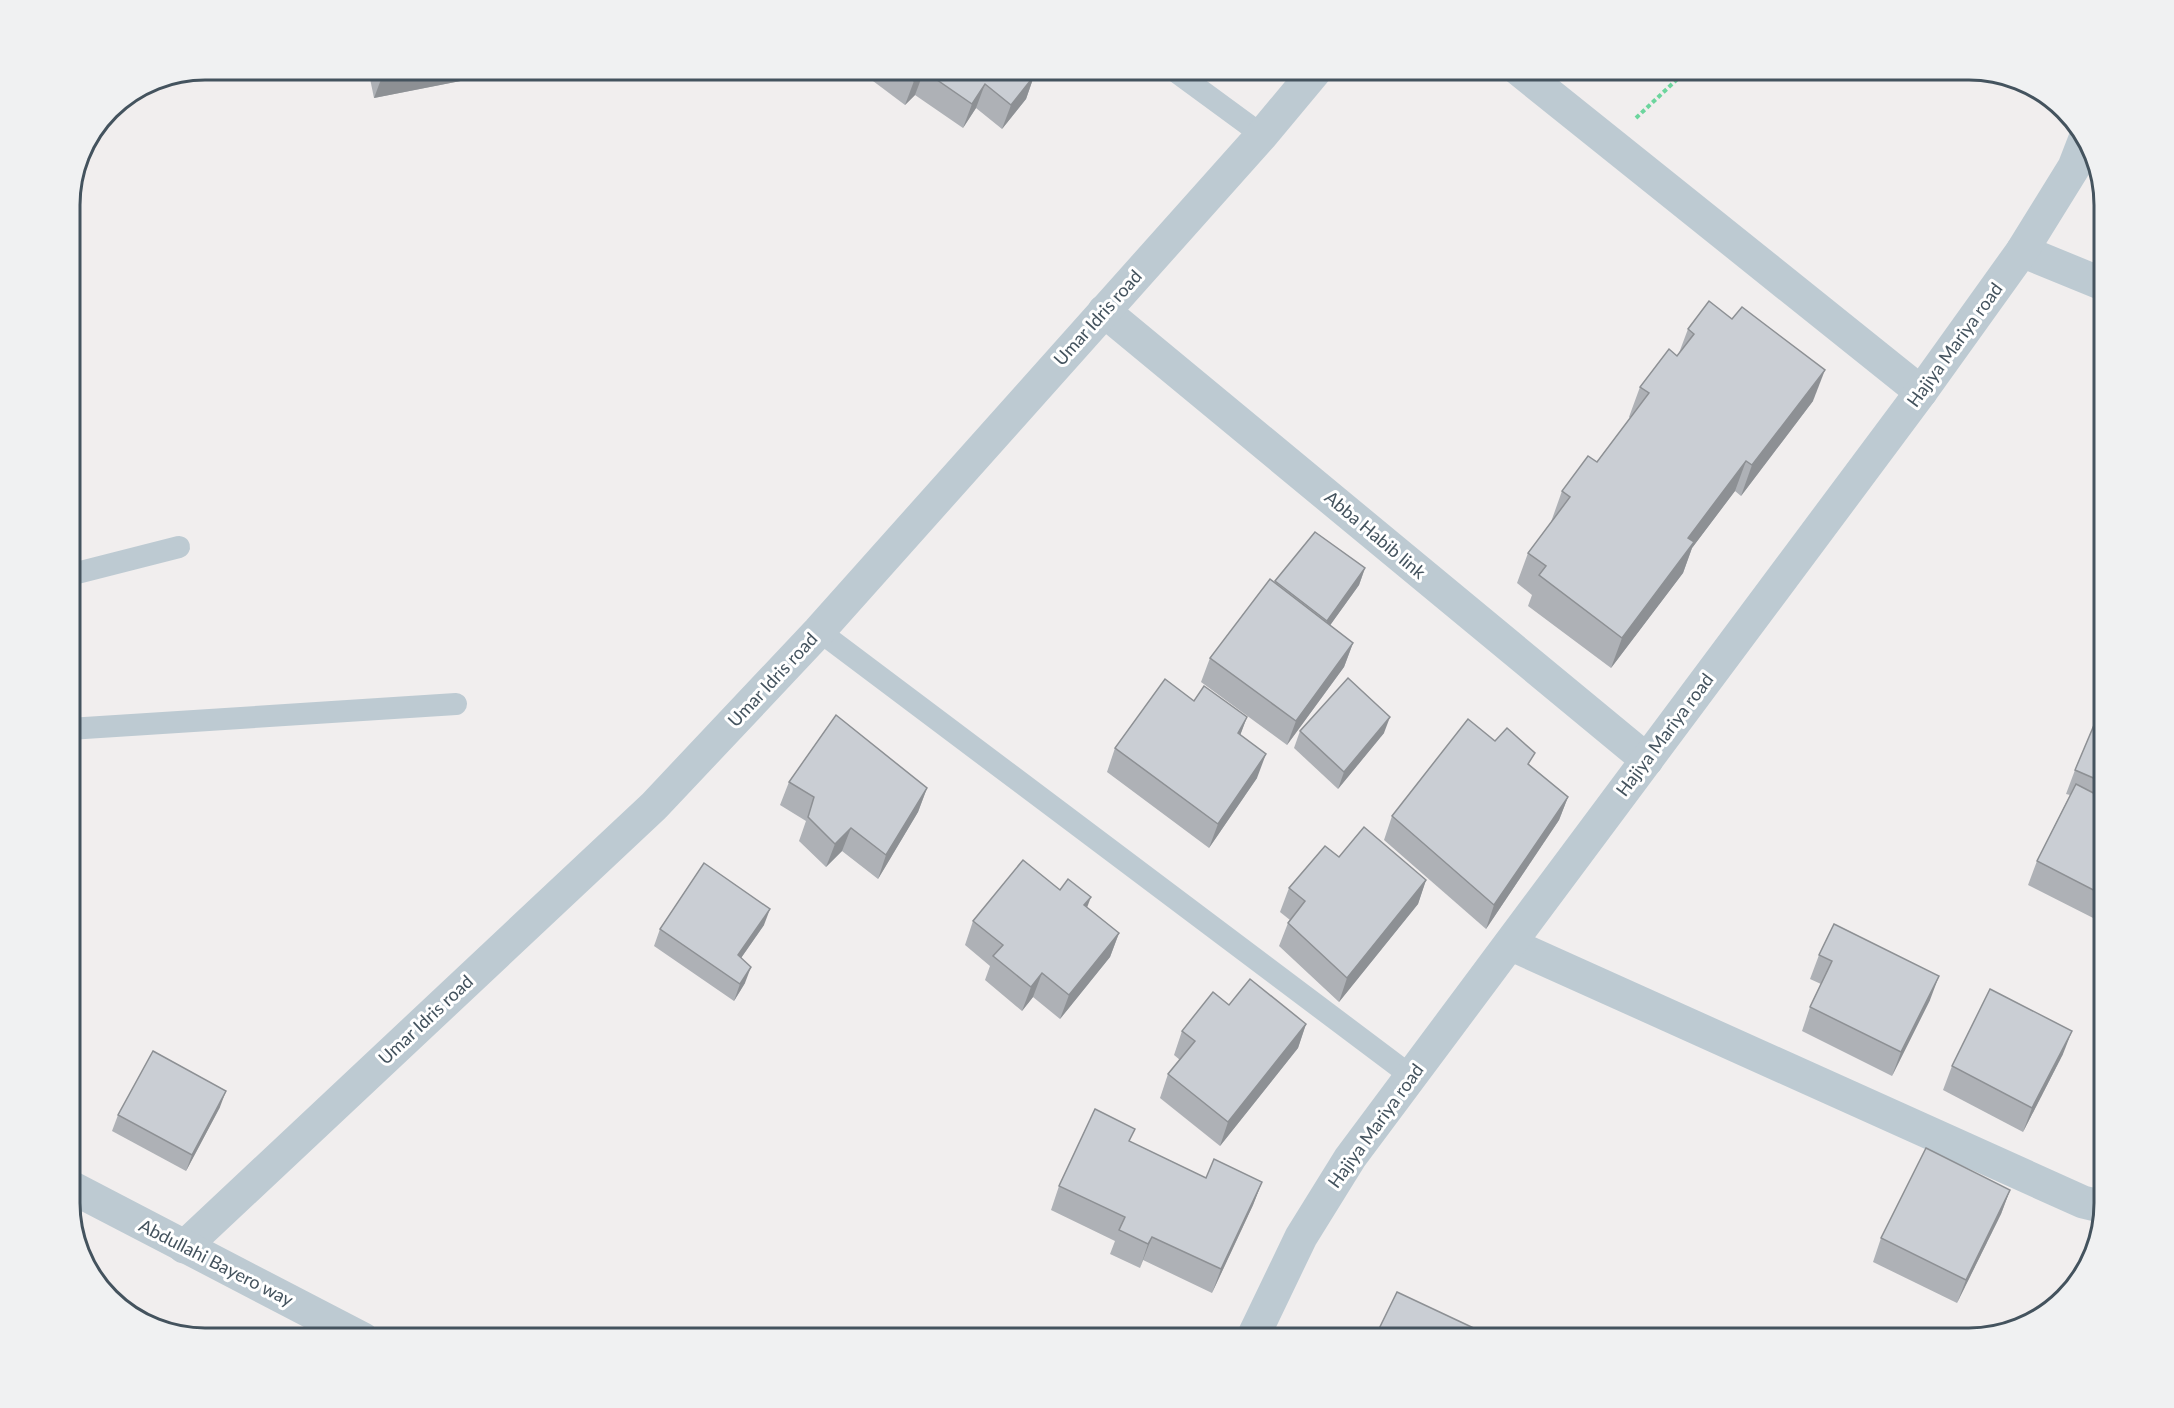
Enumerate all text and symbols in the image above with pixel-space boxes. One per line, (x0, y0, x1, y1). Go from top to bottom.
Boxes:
street label: Umar Idris road (1049, 265, 1146, 370)
street label: Hajiya Mariya road (1902, 278, 2007, 411)
street label: Abba Habib link (1321, 486, 1431, 583)
street label: Umar Idris road (723, 628, 822, 731)
street label: Hajiya Mariya road (1611, 669, 1718, 800)
street label: Umar Idris road (374, 970, 477, 1069)
street label: Hajiya Mariya road (1323, 1059, 1428, 1192)
street label: Abdullahi Bayero way (136, 1214, 298, 1311)

